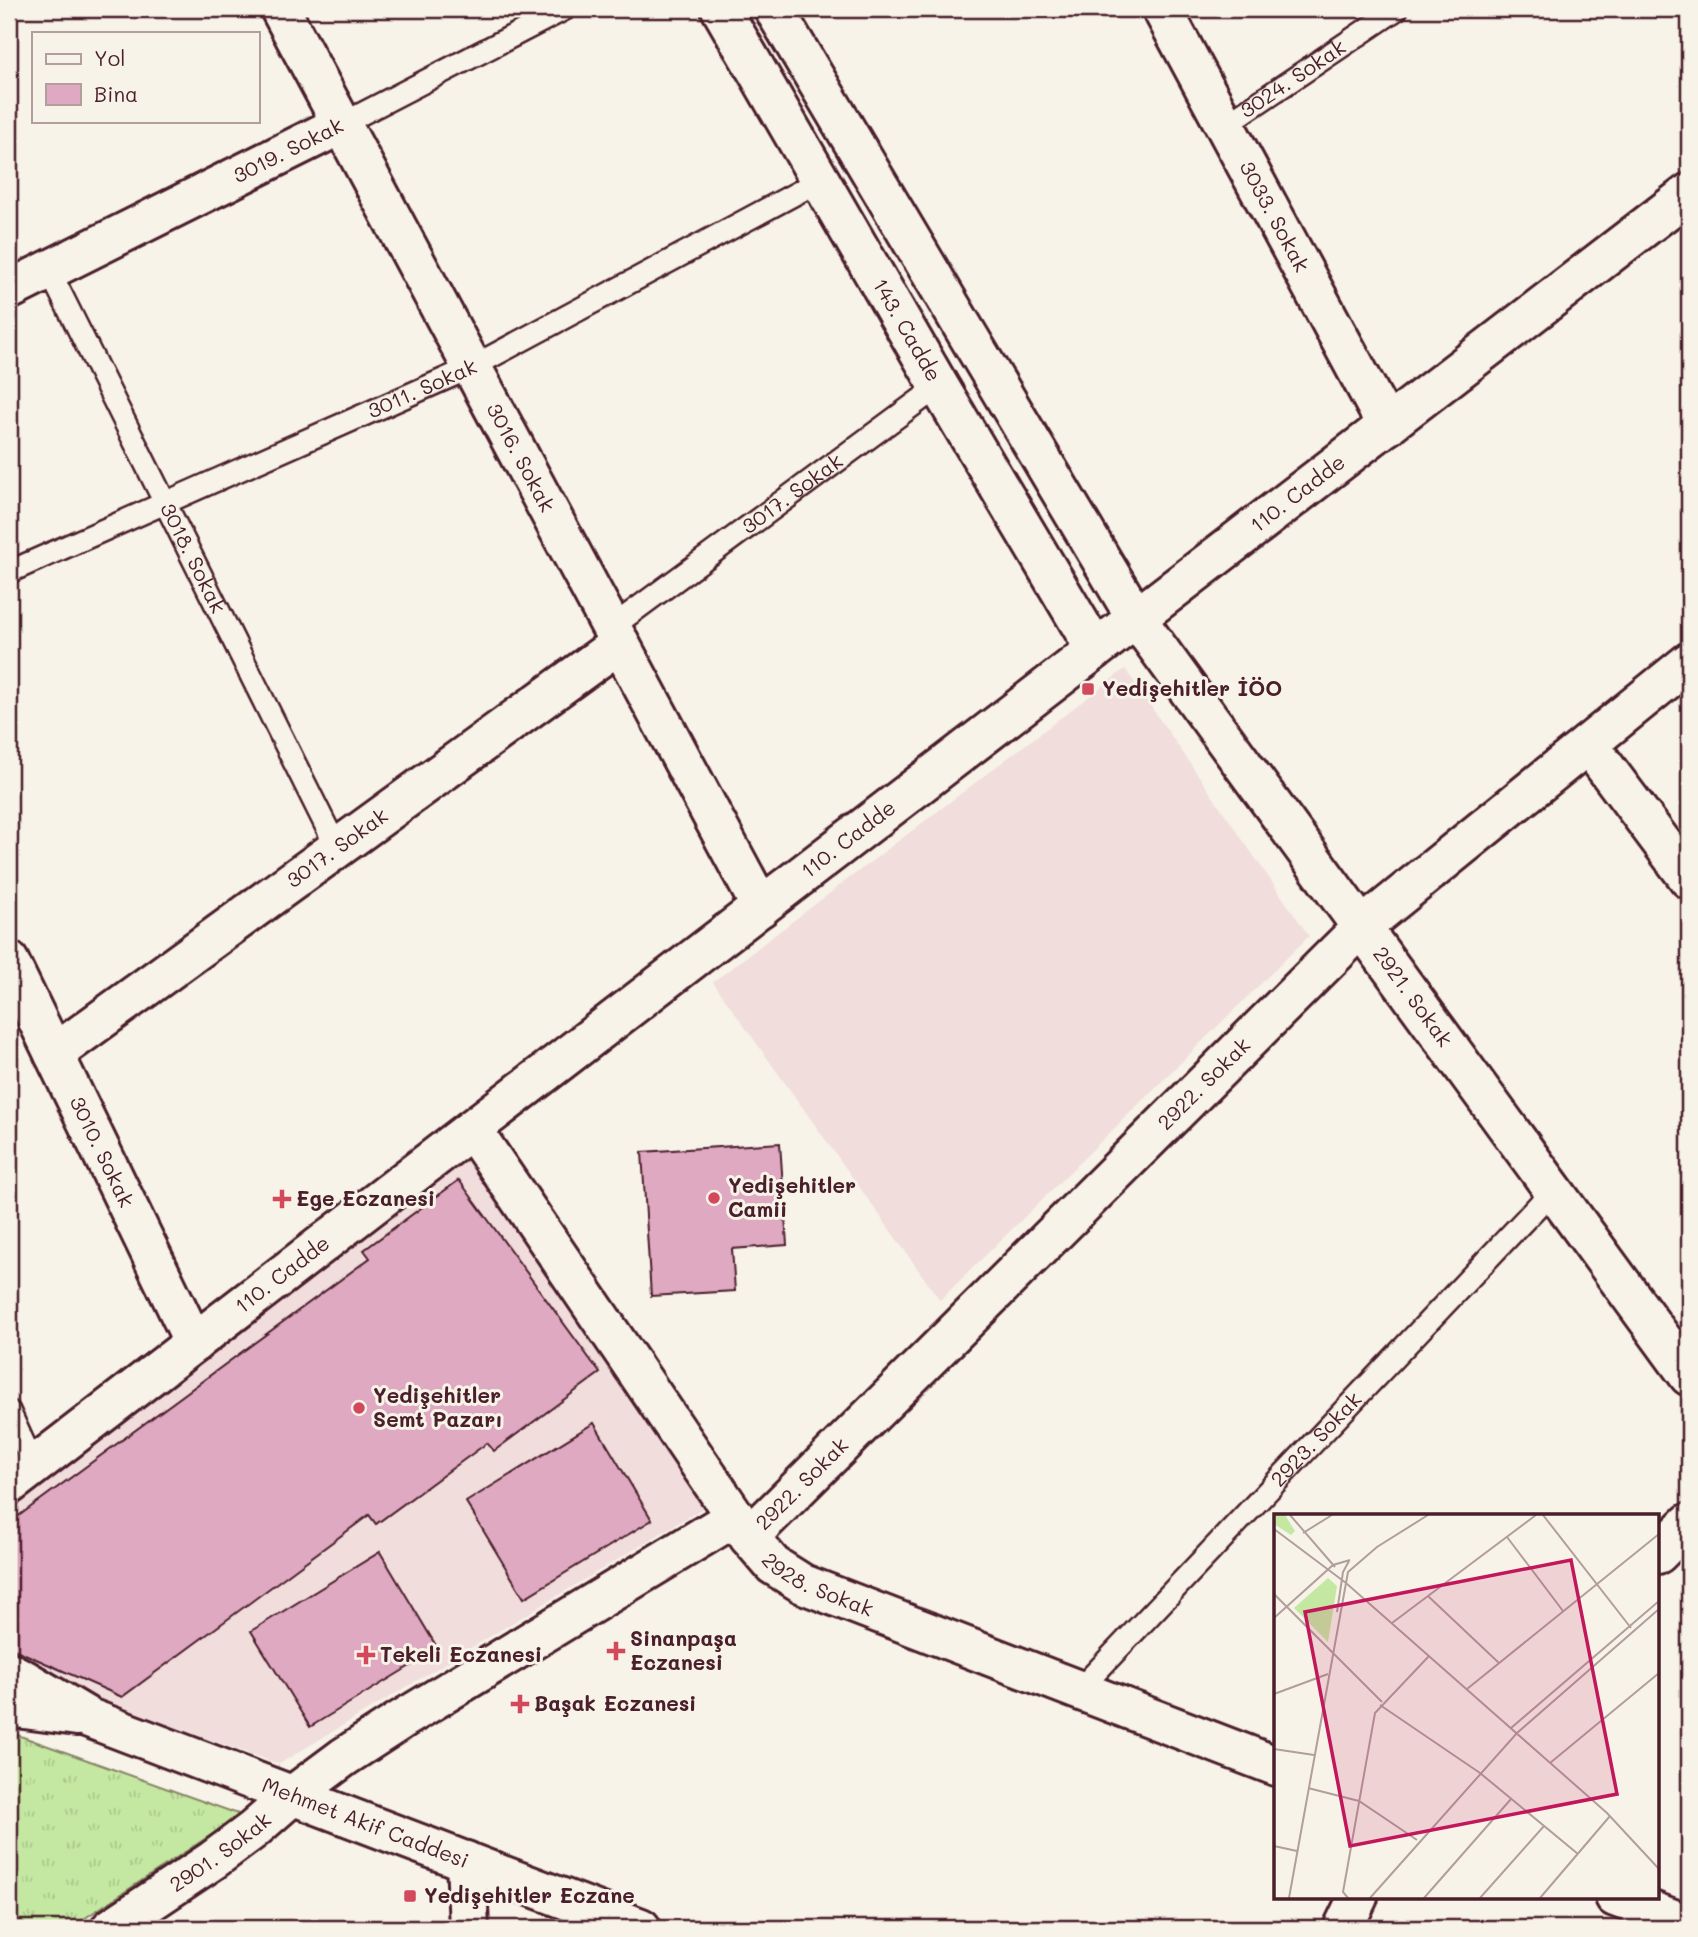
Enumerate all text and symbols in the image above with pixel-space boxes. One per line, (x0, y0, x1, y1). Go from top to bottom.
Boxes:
legend (32, 32, 259, 122)
street label: 3024. Sokak (1234, 33, 1350, 123)
text: Yol (94, 44, 125, 71)
text: Bina (94, 80, 138, 107)
street label: 3019. Sokak (228, 111, 347, 188)
street label: 3033. Sokak (1234, 156, 1316, 276)
street label: 143. Cadde (868, 273, 948, 386)
street label: 3011. Sokak (363, 352, 481, 424)
street label: 3016. Sokak (481, 398, 562, 516)
street label: 3017. Sokak (736, 447, 847, 539)
street label: 110. Cadde (1244, 448, 1350, 538)
street label: 3018. Sokak (155, 498, 233, 617)
place label: Yedişehitler İÖO (1102, 674, 1282, 702)
marker: Yedişehitler İÖO (1080, 681, 1096, 697)
street label: 110. Cadde (795, 793, 900, 883)
street label: 3017. Sokak (280, 801, 392, 893)
street label: 2921. Sokak (1368, 940, 1459, 1052)
street label: 2922. Sokak (1151, 1031, 1255, 1135)
street label: 3010. Sokak (64, 1091, 141, 1211)
place label: Yedişehitler Camii (728, 1171, 856, 1222)
place label: Ege Eczanesi (296, 1184, 435, 1211)
marker: Yedişehitler Camii (706, 1190, 722, 1206)
marker: Ege Eczanesi (274, 1191, 290, 1207)
street label: 110. Cadde (229, 1229, 334, 1318)
place label: Yedişehitler Semt Pazarı (373, 1381, 503, 1432)
street label: 2923. Sokak (1264, 1385, 1367, 1492)
marker: Yedişehitler Semt Pazarı (351, 1400, 367, 1416)
street label: 2922. Sokak (749, 1431, 853, 1535)
inset map (1274, 1514, 1660, 1898)
street label: 2928. Sokak (756, 1546, 878, 1622)
place label: Sinanpaşa Eczanesi (630, 1624, 737, 1675)
place label: Tekeli Eczanesi (380, 1640, 542, 1667)
marker: Sinanpaşa Eczanesi (608, 1643, 624, 1659)
marker: Tekeli Eczanesi (358, 1647, 374, 1663)
place label: Başak Eczanesi (534, 1689, 696, 1717)
marker: Başak Eczanesi (512, 1696, 528, 1712)
street label: Mehmet Akif Caddesi (259, 1770, 473, 1873)
street label: 2901. Sokak (164, 1806, 276, 1897)
place label: Yedişehitler Eczane (424, 1881, 635, 1909)
marker: Yedişehitler Eczane (402, 1888, 418, 1904)

